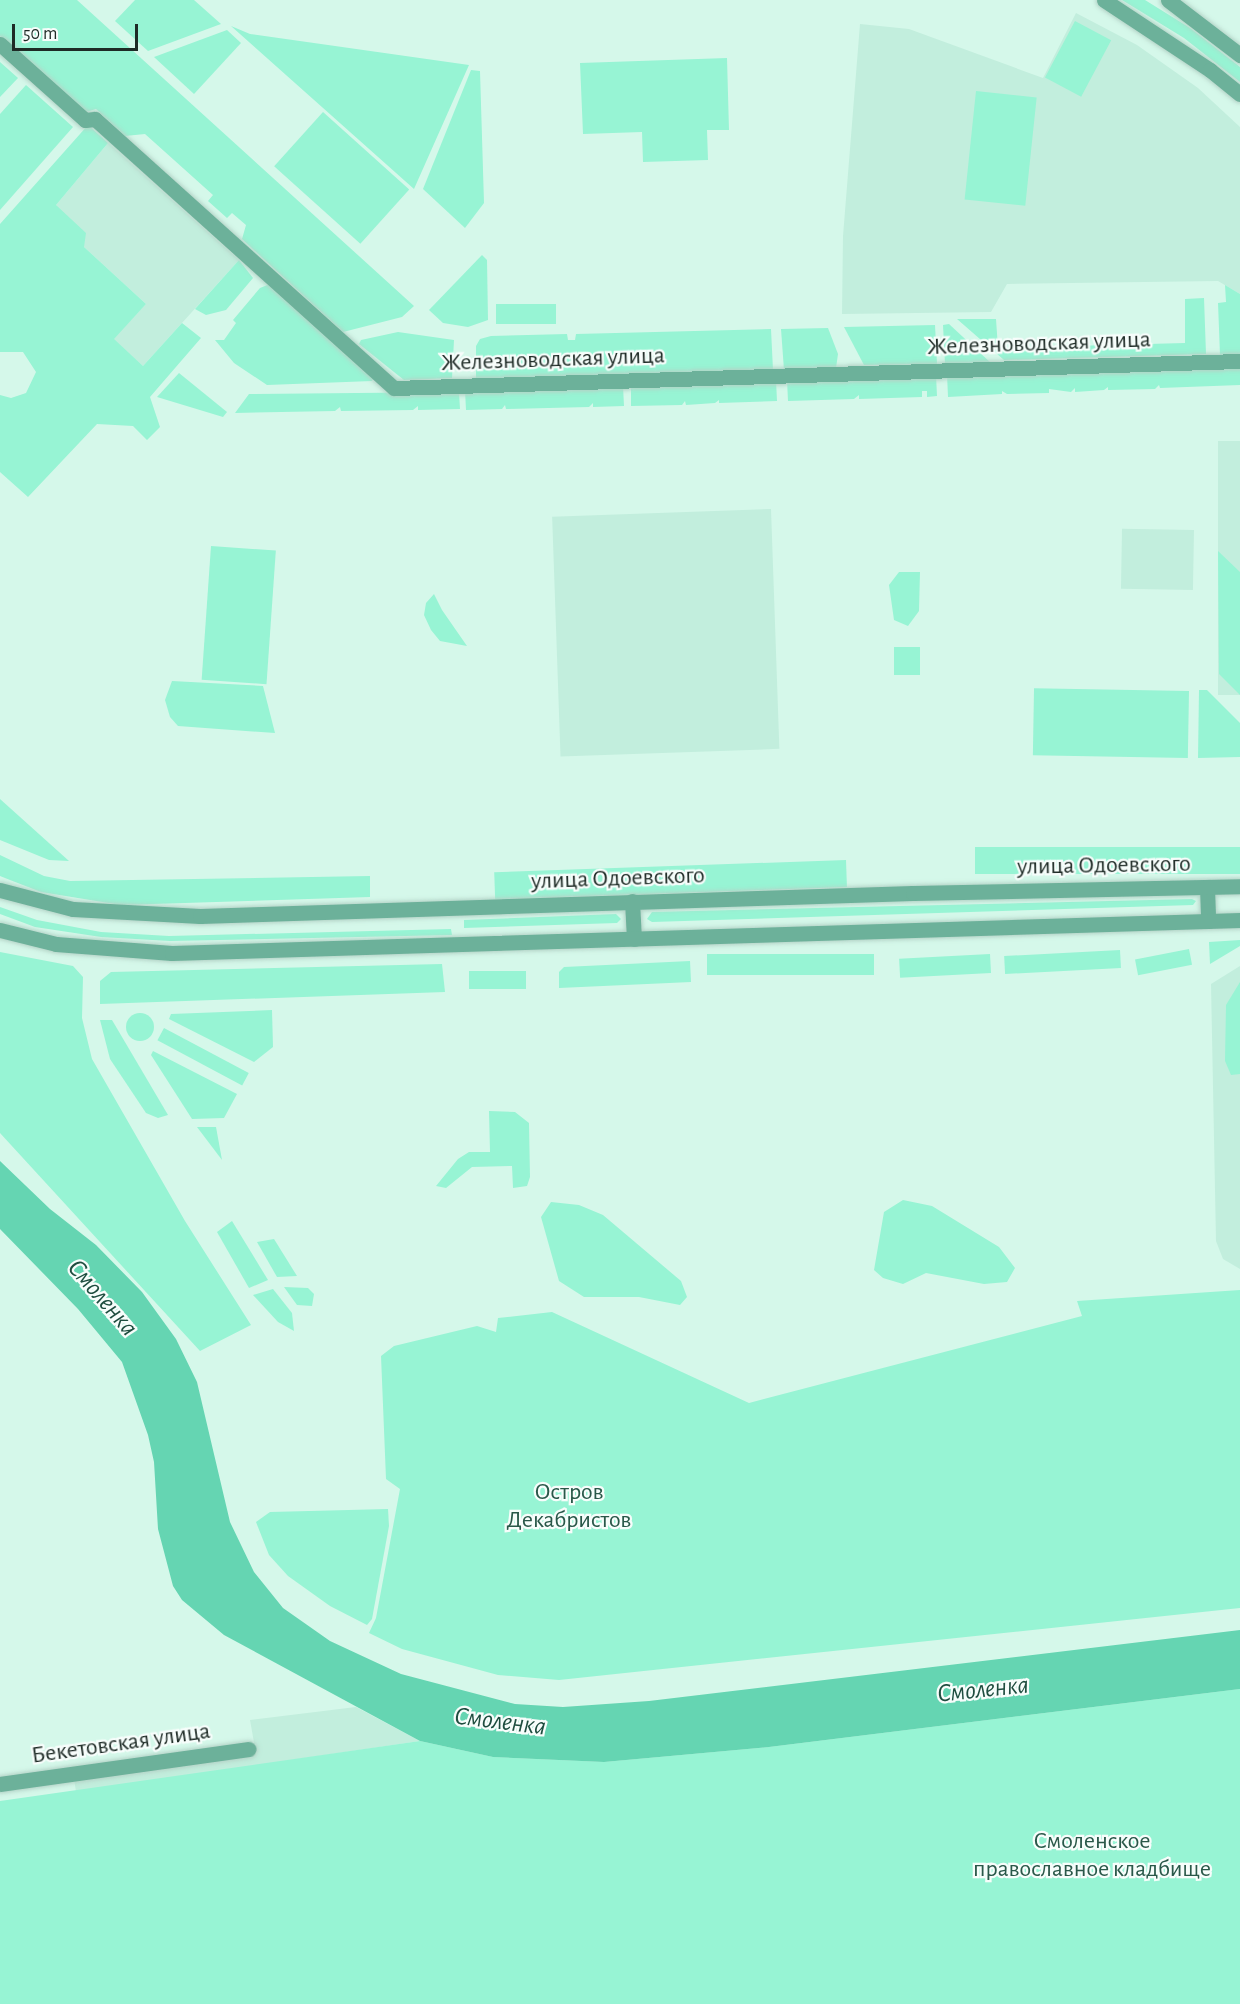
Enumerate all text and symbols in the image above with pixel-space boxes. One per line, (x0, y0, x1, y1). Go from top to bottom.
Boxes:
scale bar (15, 12, 141, 50)
text: 50 m (23, 25, 57, 43)
street label: Железноводская улица (927, 326, 1151, 362)
street label: Железноводская улица (441, 342, 665, 378)
street label: улица Одоевского (1017, 850, 1191, 882)
street label: улица Одоевского (531, 862, 705, 896)
water label: Смоленка (60, 1253, 144, 1343)
park label: Остров Декабристов (506, 1479, 632, 1535)
water label: Смоленка (936, 1670, 1030, 1710)
water label: Смоленка (452, 1701, 548, 1743)
street label: Бекетовская улица (30, 1717, 212, 1771)
park label: Смоленское православное кладбище (973, 1828, 1211, 1884)

